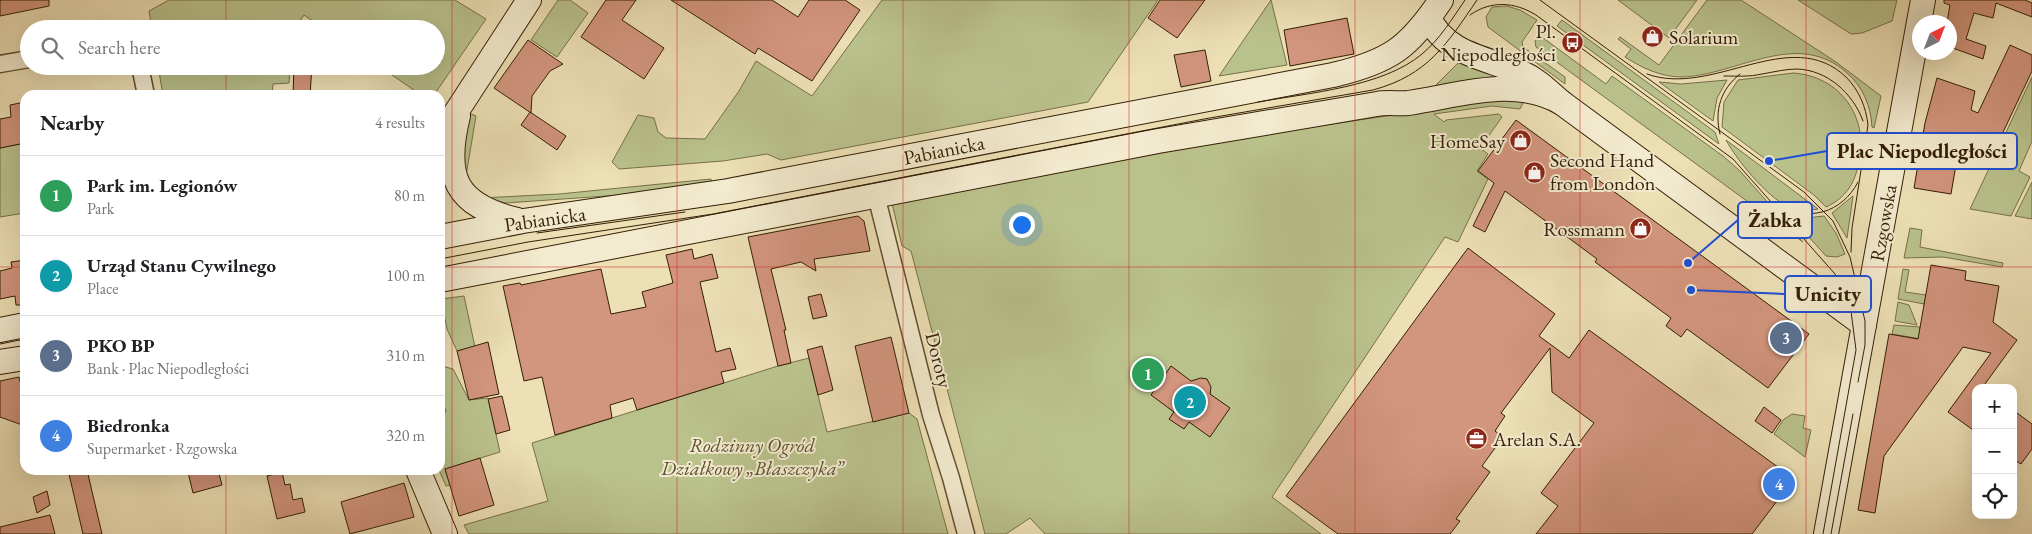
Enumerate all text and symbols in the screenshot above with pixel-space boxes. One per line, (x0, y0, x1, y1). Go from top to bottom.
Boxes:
north arrow (1912, 15, 1957, 60)
place label: Pl. Niepodległości (1441, 18, 1556, 67)
search box (20, 20, 445, 75)
place label: Solarium (1669, 24, 1739, 50)
shop icon: Solarium (1641, 25, 1665, 49)
bus stop icon: Pl. Niepodległości (1560, 30, 1584, 54)
icon: search (38, 34, 66, 62)
text: Search here (78, 35, 160, 60)
text: Nearby (40, 109, 104, 136)
text: 4 results (375, 112, 425, 133)
place label: HomeSay (1430, 128, 1505, 154)
street label: Pabianicka (901, 129, 987, 171)
shop icon: HomeSay (1509, 129, 1533, 153)
callout: Plac Niepodległości (1827, 133, 2017, 169)
text: Plac Niepodległości (1837, 137, 2007, 164)
place label: Second Hand from London (1550, 147, 1656, 196)
shop icon: Second Hand from London (1522, 160, 1546, 184)
text: Park im. Legionów (87, 173, 238, 198)
street label: Rzgowska (1863, 183, 1903, 263)
text: 1 (52, 185, 60, 206)
text: 80 m (394, 185, 425, 206)
text: Park (87, 198, 114, 219)
street label: Pabianicka (503, 200, 588, 238)
callout: Żabka (1738, 202, 1812, 238)
text: Żabka (1748, 206, 1803, 233)
your location (1009, 212, 1035, 238)
place label: Rossmann (1543, 216, 1625, 242)
shop icon: Rossmann (1629, 217, 1653, 241)
text: Urząd Stanu Cywilnego (87, 253, 276, 278)
text: 2 (52, 265, 60, 286)
text: 100 m (386, 265, 425, 286)
callout: Unicity (1785, 276, 1871, 312)
text: Place (87, 278, 119, 299)
text: Unicity (1795, 280, 1862, 307)
pin: 3 (1770, 319, 1802, 357)
street label: Doroty (920, 329, 959, 391)
text: PKO BP (87, 333, 154, 358)
text: 3 (52, 345, 60, 366)
text: 310 m (386, 345, 425, 366)
pin: 1 (1132, 355, 1164, 393)
text: Bank · Plac Niepodległości (87, 358, 249, 379)
pin: 2 (1174, 383, 1206, 421)
map controls (1972, 384, 2017, 519)
button: + (1972, 384, 2017, 429)
text: Biedronka (87, 413, 170, 438)
text: 4 (52, 425, 60, 446)
text: 320 m (386, 425, 425, 446)
place label: Arelan S.A. (1492, 426, 1581, 452)
office icon: Arelan S.A. (1465, 427, 1489, 451)
button: − (1972, 429, 2017, 474)
park label: Rodzinny Ogród Działkowy „Błaszczyka” (660, 432, 845, 481)
text: Supermarket · Rzgowska (87, 438, 237, 459)
pin: 4 (1763, 465, 1795, 503)
button: locate (1972, 474, 2017, 519)

